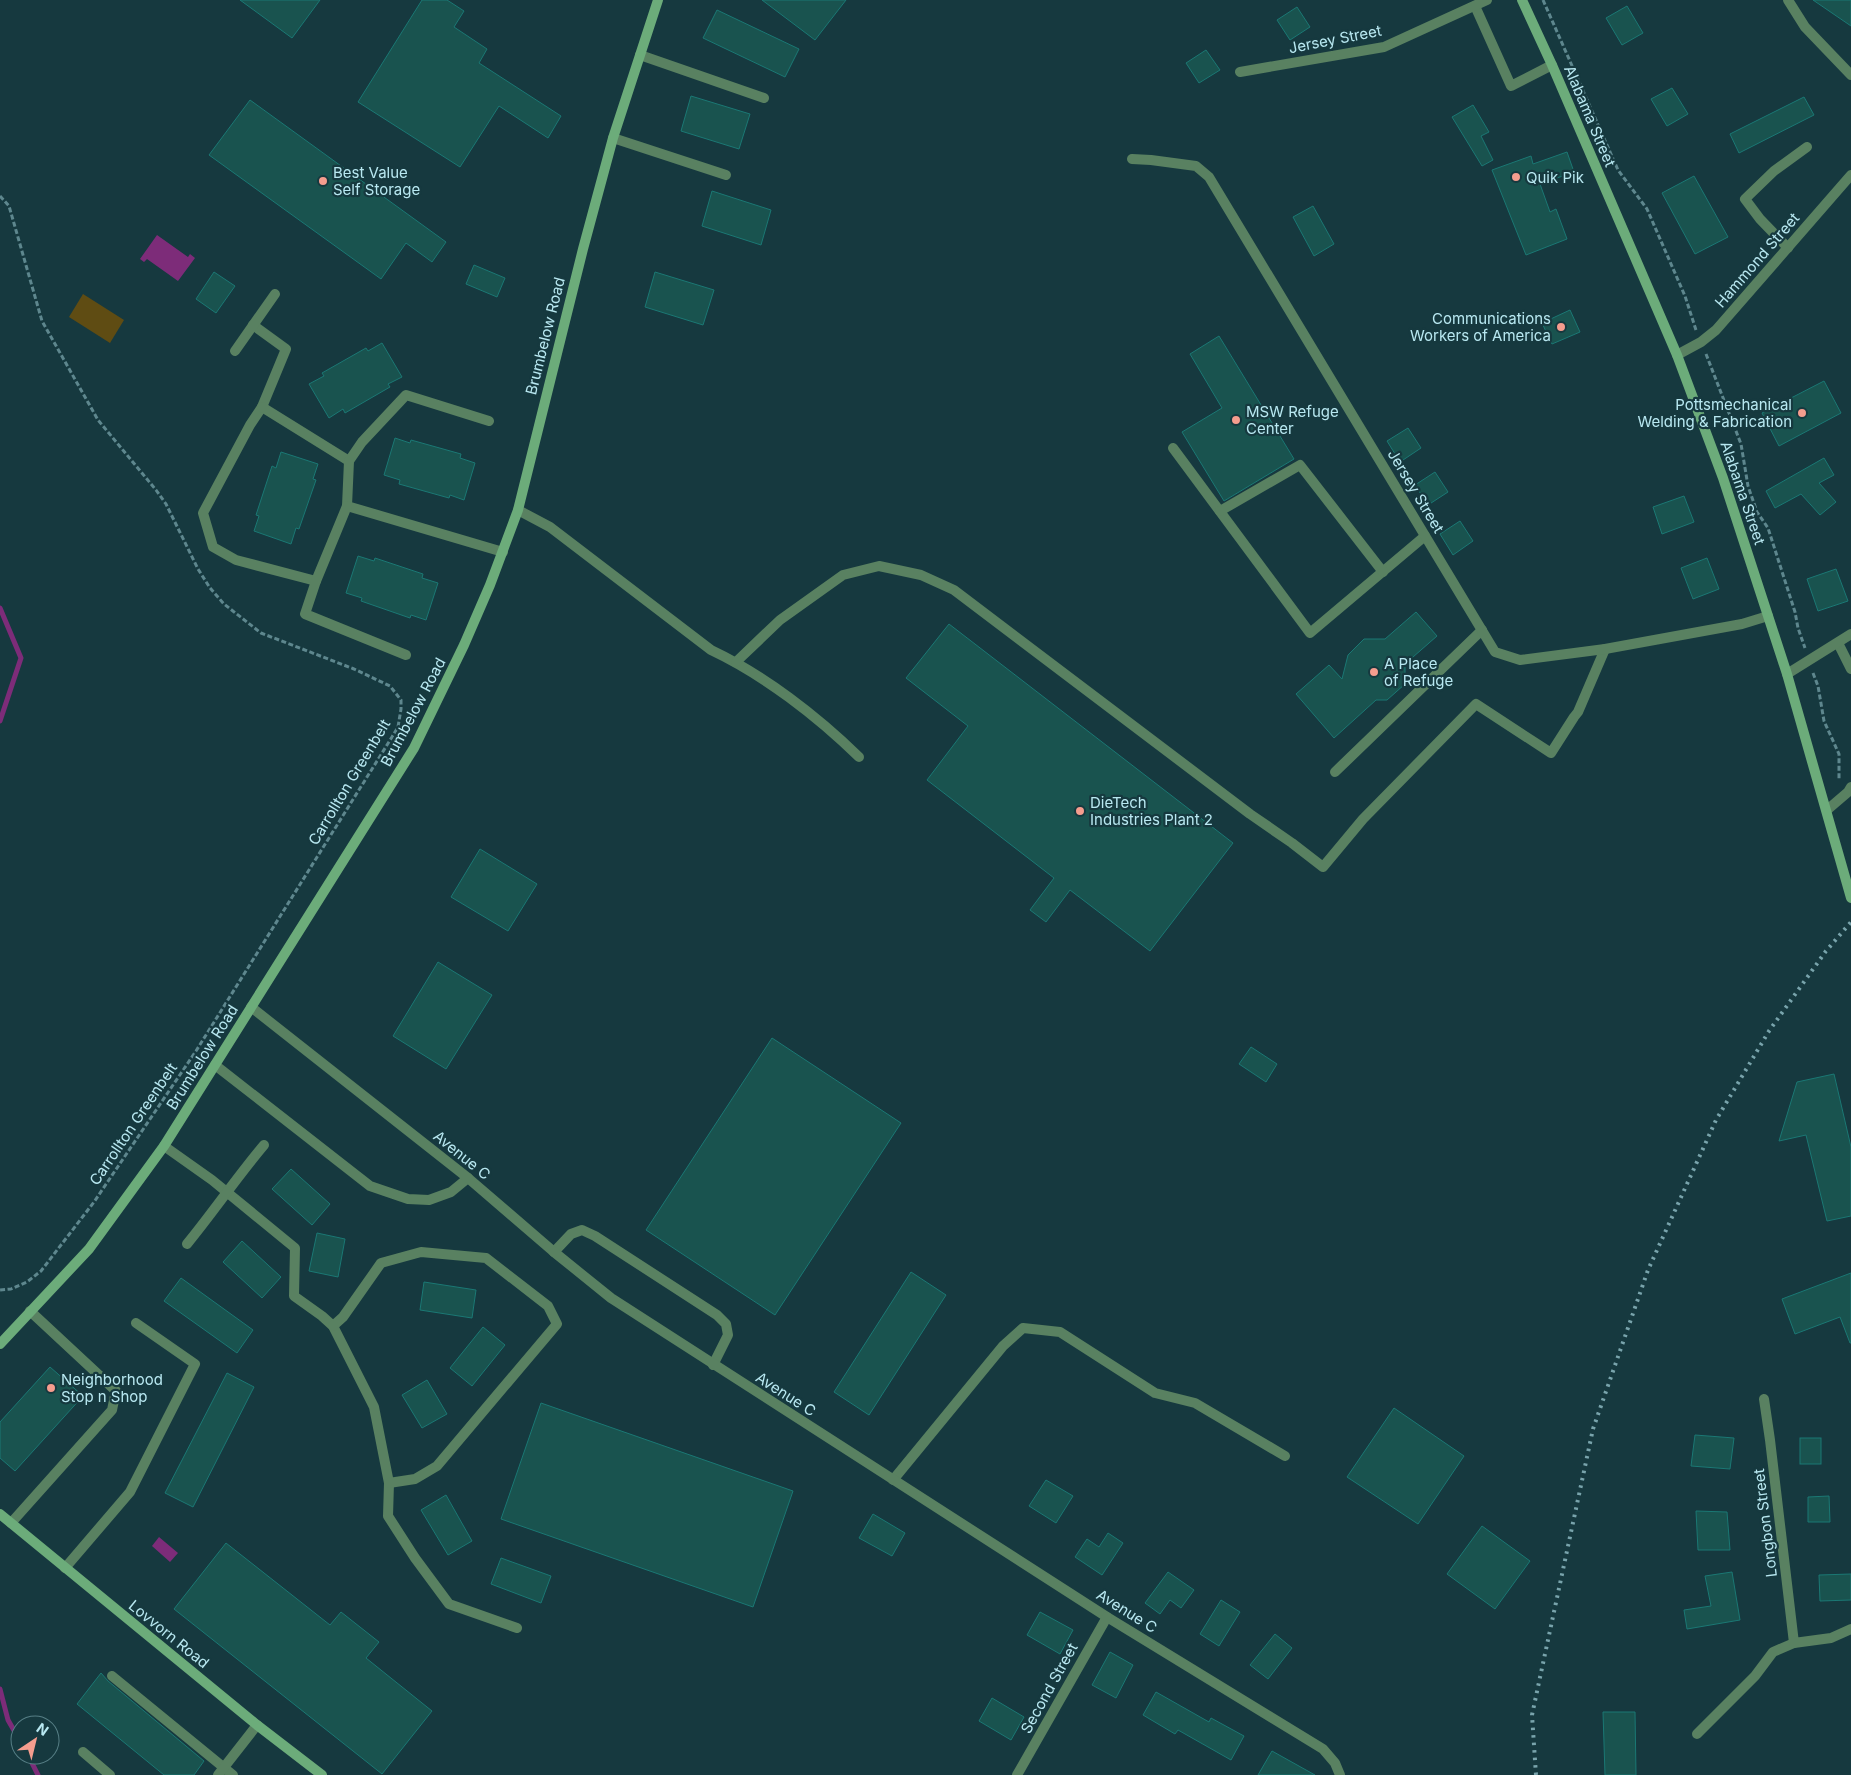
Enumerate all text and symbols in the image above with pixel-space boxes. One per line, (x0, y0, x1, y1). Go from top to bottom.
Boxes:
street label: Jersey Street (1287, 21, 1383, 57)
street label: Alabama Street (1560, 62, 1620, 170)
place label: Best Value Self Storage (333, 163, 420, 199)
place label: Quik Pik (1526, 168, 1585, 187)
marker: Quik Pik (1510, 171, 1522, 183)
marker: Best Value Self Storage (317, 175, 329, 187)
street label: Hammond Street (1711, 209, 1803, 311)
street label: Brumbelow Road (521, 275, 569, 397)
place label: Communications Workers of America (1410, 309, 1551, 345)
marker: Communications Workers of America (1555, 321, 1567, 333)
place label: Pottsmechanical Welding & Fabrication (1637, 395, 1792, 431)
place label: MSW Refuge Center (1246, 402, 1339, 438)
marker: Pottsmechanical Welding & Fabrication (1796, 407, 1808, 419)
marker: MSW Refuge Center (1230, 414, 1242, 426)
street label: Alabama Street (1716, 439, 1770, 547)
street label: Jersey Street (1384, 446, 1448, 536)
street label: Brumbelow Road (376, 654, 450, 770)
place label: A Place of Refuge (1384, 654, 1453, 690)
marker: A Place of Refuge (1368, 666, 1380, 678)
street label: Carrollton Greenbelt (304, 715, 394, 848)
place label: DieTech Industries Plant 2 (1090, 793, 1213, 829)
marker: DieTech Industries Plant 2 (1074, 805, 1086, 817)
street label: Brumbelow Road (162, 1001, 242, 1113)
street label: Carrollton Greenbelt (85, 1059, 181, 1189)
street label: Avenue C (430, 1126, 494, 1184)
street label: Avenue C (752, 1368, 820, 1420)
place label: Neighborhood Stop n Shop (61, 1370, 163, 1406)
marker: Neighborhood Stop n Shop (45, 1382, 57, 1394)
street label: Longbon Street (1749, 1468, 1781, 1578)
street label: Avenue C (1093, 1585, 1161, 1637)
street label: Lovvorn Road (125, 1596, 213, 1672)
street label: Second Street (1016, 1639, 1082, 1737)
north arrow (10, 1715, 60, 1765)
text: N (33, 1719, 52, 1739)

